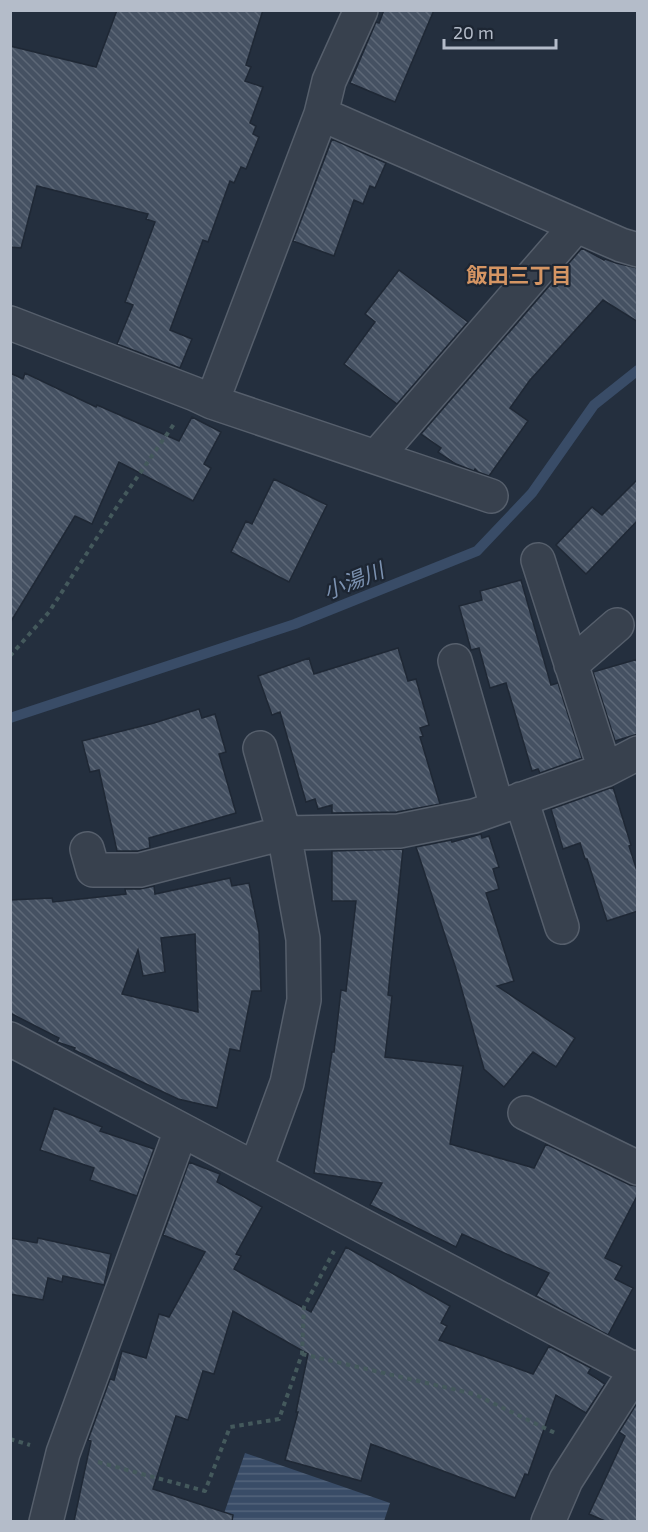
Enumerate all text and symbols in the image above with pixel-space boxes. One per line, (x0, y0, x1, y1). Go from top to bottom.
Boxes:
scale bar (444, 12, 556, 50)
text: 20 m (453, 21, 494, 43)
district label: 飯田三丁目 (466, 262, 572, 287)
water label: 小湯川 (319, 556, 389, 603)

